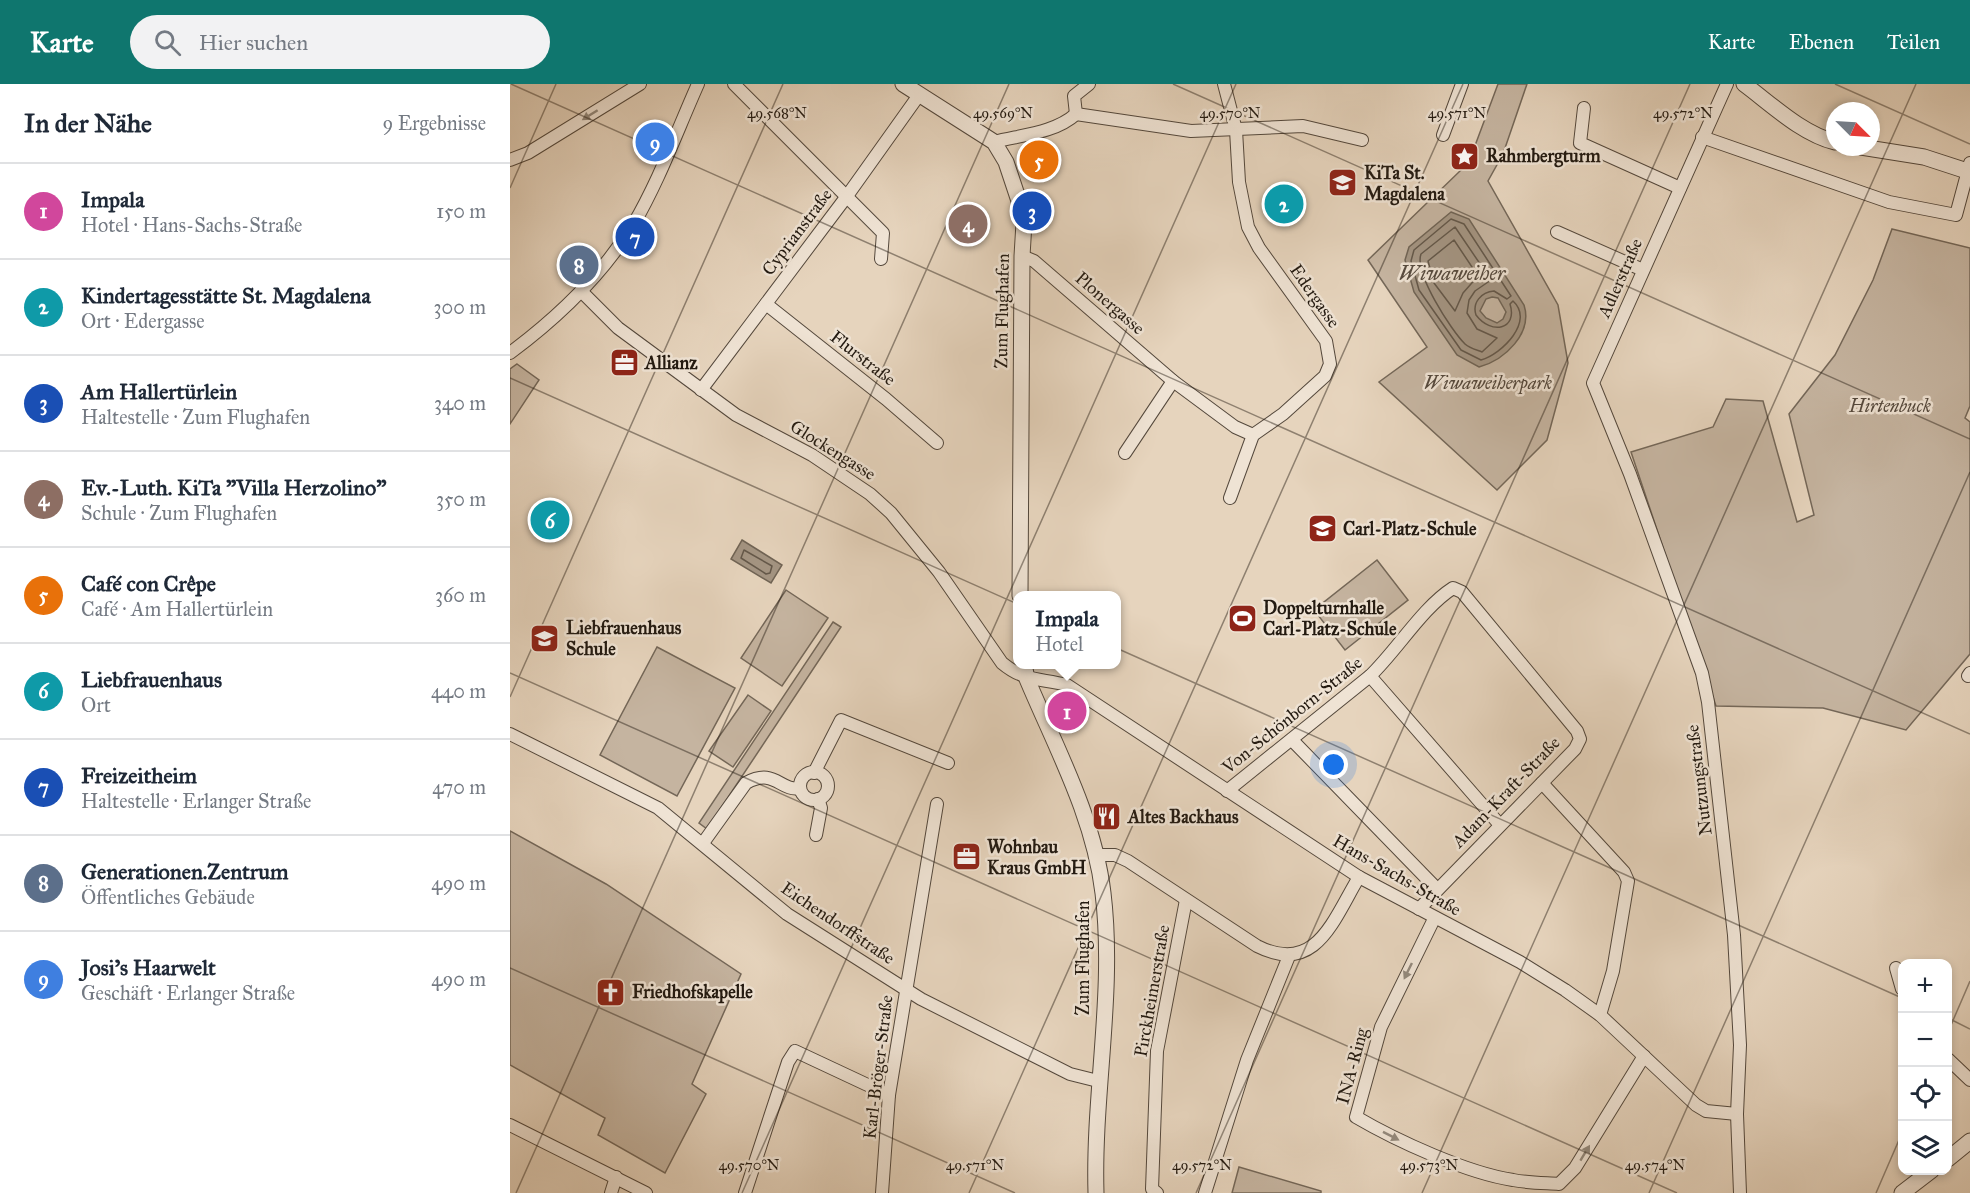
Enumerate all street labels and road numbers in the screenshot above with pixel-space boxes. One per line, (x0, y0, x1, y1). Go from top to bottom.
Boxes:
street label: Cyprianstraße (757, 184, 837, 280)
street label: Adlerstraße (1592, 235, 1647, 322)
street label: Zum Flughafen (990, 253, 1015, 369)
street label: Edergasse (1284, 260, 1345, 333)
street label: Plonergasse (1070, 267, 1149, 340)
street label: Flurstraße (826, 326, 900, 390)
street label: Glockengasse (786, 415, 880, 486)
street label: Von-Schönborn-Straße (1217, 652, 1367, 779)
street label: Nutzungstraße (1681, 723, 1718, 836)
street label: Adam-Kraft-Straße (1447, 732, 1565, 853)
street label: Hans-Sachs-Straße (1329, 829, 1465, 921)
street label: Eichendorffstraße (777, 877, 899, 969)
street label: Zum Flughafen (1072, 900, 1095, 1016)
street label: Pirckheimerstraße (1130, 923, 1174, 1059)
street label: Karl-Bröger-Straße (858, 994, 899, 1140)
street label: INA-Ring (1331, 1025, 1374, 1107)

